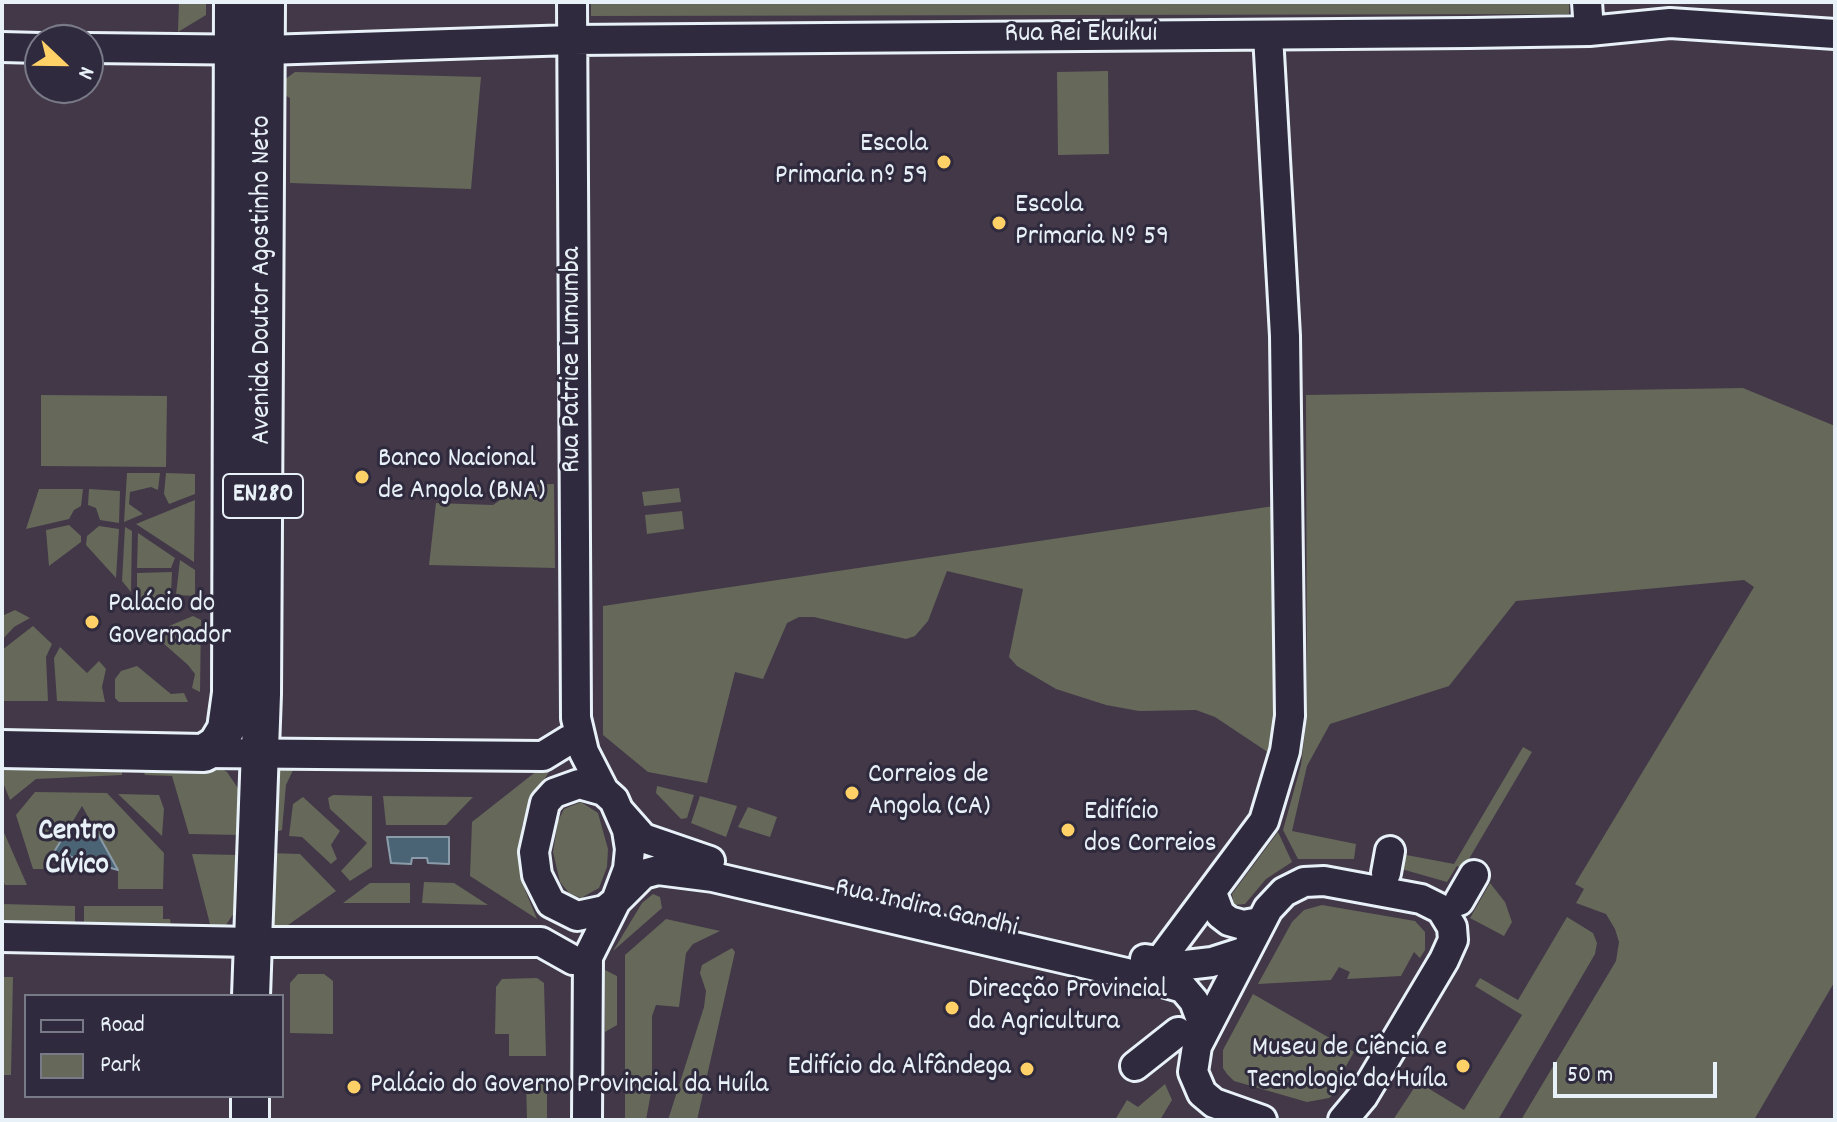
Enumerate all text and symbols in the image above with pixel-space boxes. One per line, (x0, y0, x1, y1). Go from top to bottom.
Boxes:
street label: Rua Rei Ekuikui (1005, 19, 1157, 53)
north arrow (24, 24, 104, 104)
text: N (68, 62, 101, 83)
street label: Avenida Doutor Agostinho Neto (247, 115, 281, 445)
place label: Escola Primaria nº 59 (775, 129, 928, 195)
marker: Escola Primaria nº 59 (935, 153, 953, 171)
place label: Escola Primaria Nº 59 (1015, 190, 1169, 256)
marker: Escola Primaria Nº 59 (990, 214, 1008, 232)
street label: Rua Patrice Lumumba (557, 247, 591, 473)
place label: Banco Nacional de Angola (BNA) (378, 444, 545, 510)
marker: Banco Nacional de Angola (BNA) (353, 468, 371, 486)
road number: EN280 (223, 474, 303, 518)
place label: Palácio do Governador (108, 589, 231, 655)
marker: Palácio do Governador (83, 613, 101, 631)
place label: Correios de Angola (CA) (868, 760, 990, 826)
marker: Correios de Angola (CA) (843, 784, 861, 802)
place label: Edifício dos Correios (1084, 797, 1217, 863)
district label: Centro Cívico (38, 816, 116, 886)
marker: Edifício dos Correios (1059, 821, 1077, 839)
street label: Rua Indira Gandhi (831, 873, 1021, 947)
place label: Direcção Provincial da Agricultura (968, 975, 1167, 1041)
legend (24, 994, 284, 1098)
marker: Direcção Provincial da Agricultura (943, 999, 961, 1017)
text: Road (100, 1009, 145, 1043)
place label: Museu de Ciência e Tecnologia da Huíla (1247, 1033, 1447, 1099)
scale bar (1557, 1046, 1721, 1096)
text: Park (100, 1049, 141, 1083)
place label: Edifício da Alfândega (788, 1052, 1011, 1086)
marker: Museu de Ciência e Tecnologia da Huíla (1454, 1057, 1472, 1075)
text: 50 m (1567, 1059, 1613, 1093)
marker: Edifício da Alfândega (1018, 1060, 1036, 1078)
place label: Palácio do Governo Provincial da Huíla (370, 1070, 768, 1104)
marker: Palácio do Governo Provincial da Huíla (345, 1078, 363, 1096)

